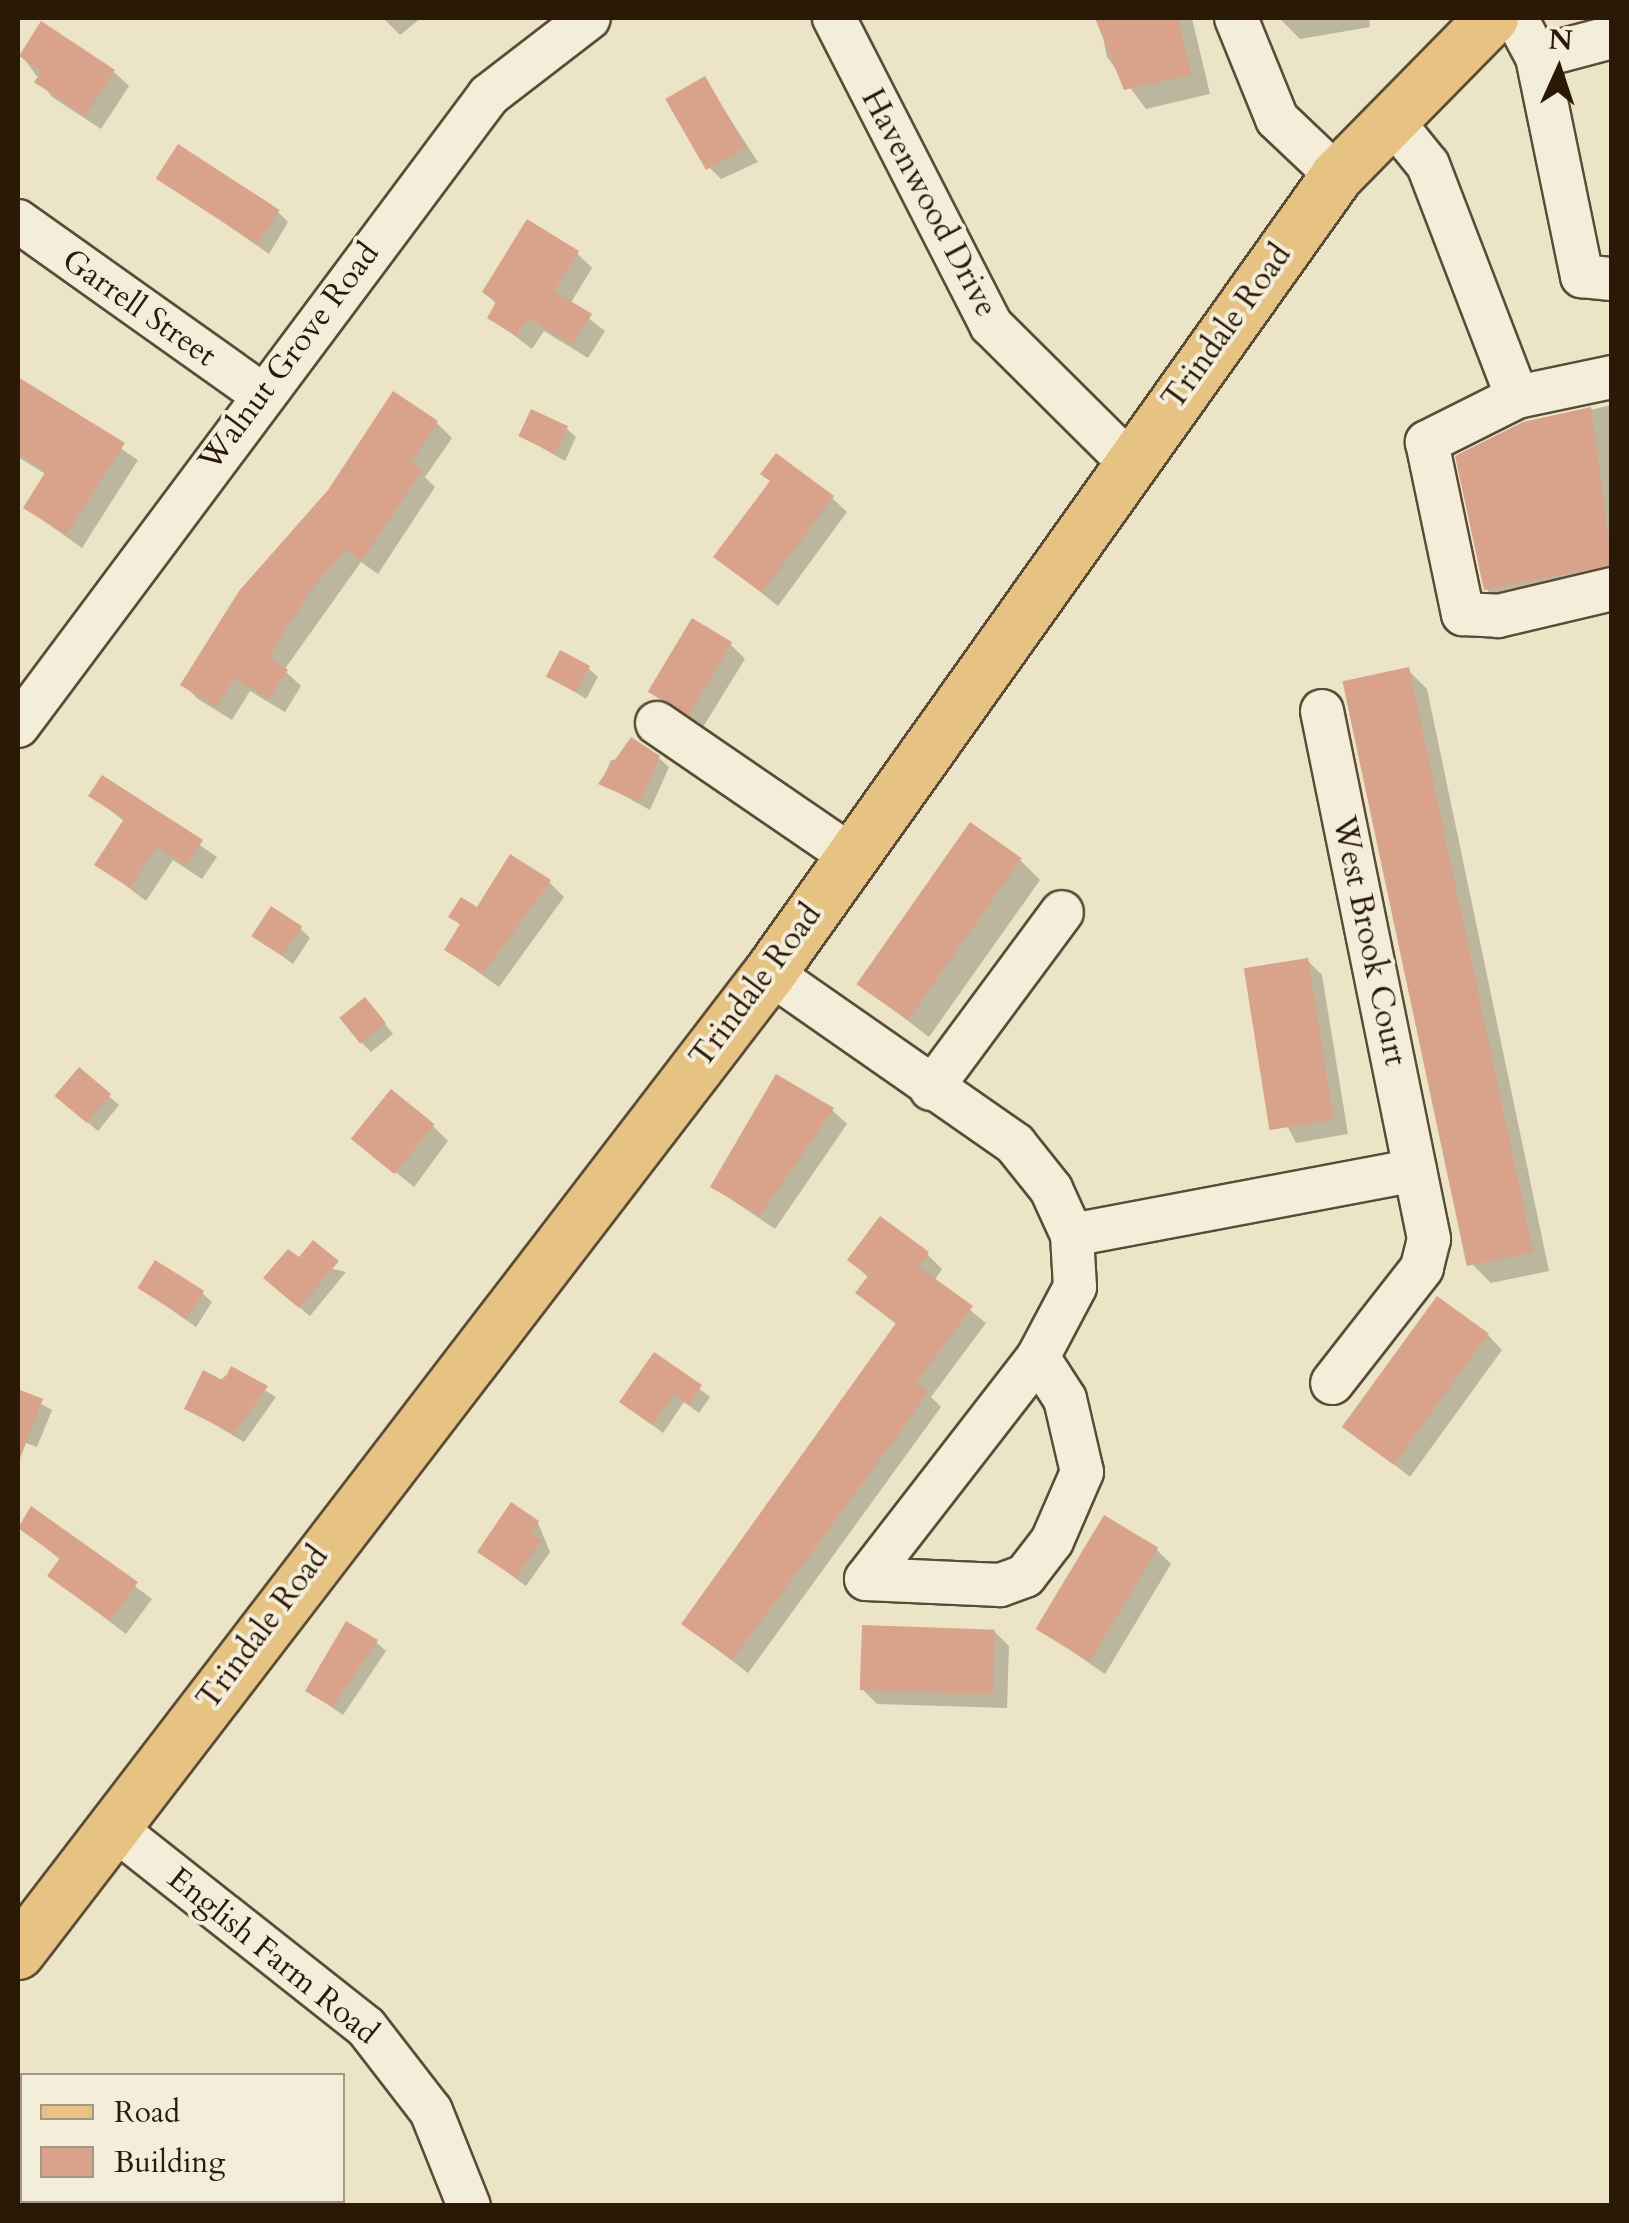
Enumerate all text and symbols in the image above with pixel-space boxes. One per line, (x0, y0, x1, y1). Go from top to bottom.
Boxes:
north arrow (1509, 20, 1609, 120)
text: N (1547, 20, 1574, 60)
street label: Havenwood Drive (853, 82, 1005, 324)
street label: Walnut Grove Road (191, 235, 387, 479)
street label: Trindale Road (1154, 237, 1300, 417)
street label: Garrell Street (55, 241, 223, 375)
street label: West Brook Court (1324, 813, 1414, 1069)
street label: Trindale Road (682, 897, 830, 1075)
street label: Trindale Road (189, 1539, 337, 1717)
street label: English Farm Road (160, 1859, 386, 2053)
legend (20, 2073, 345, 2203)
text: Road (114, 2092, 180, 2133)
text: Building (114, 2142, 225, 2183)

